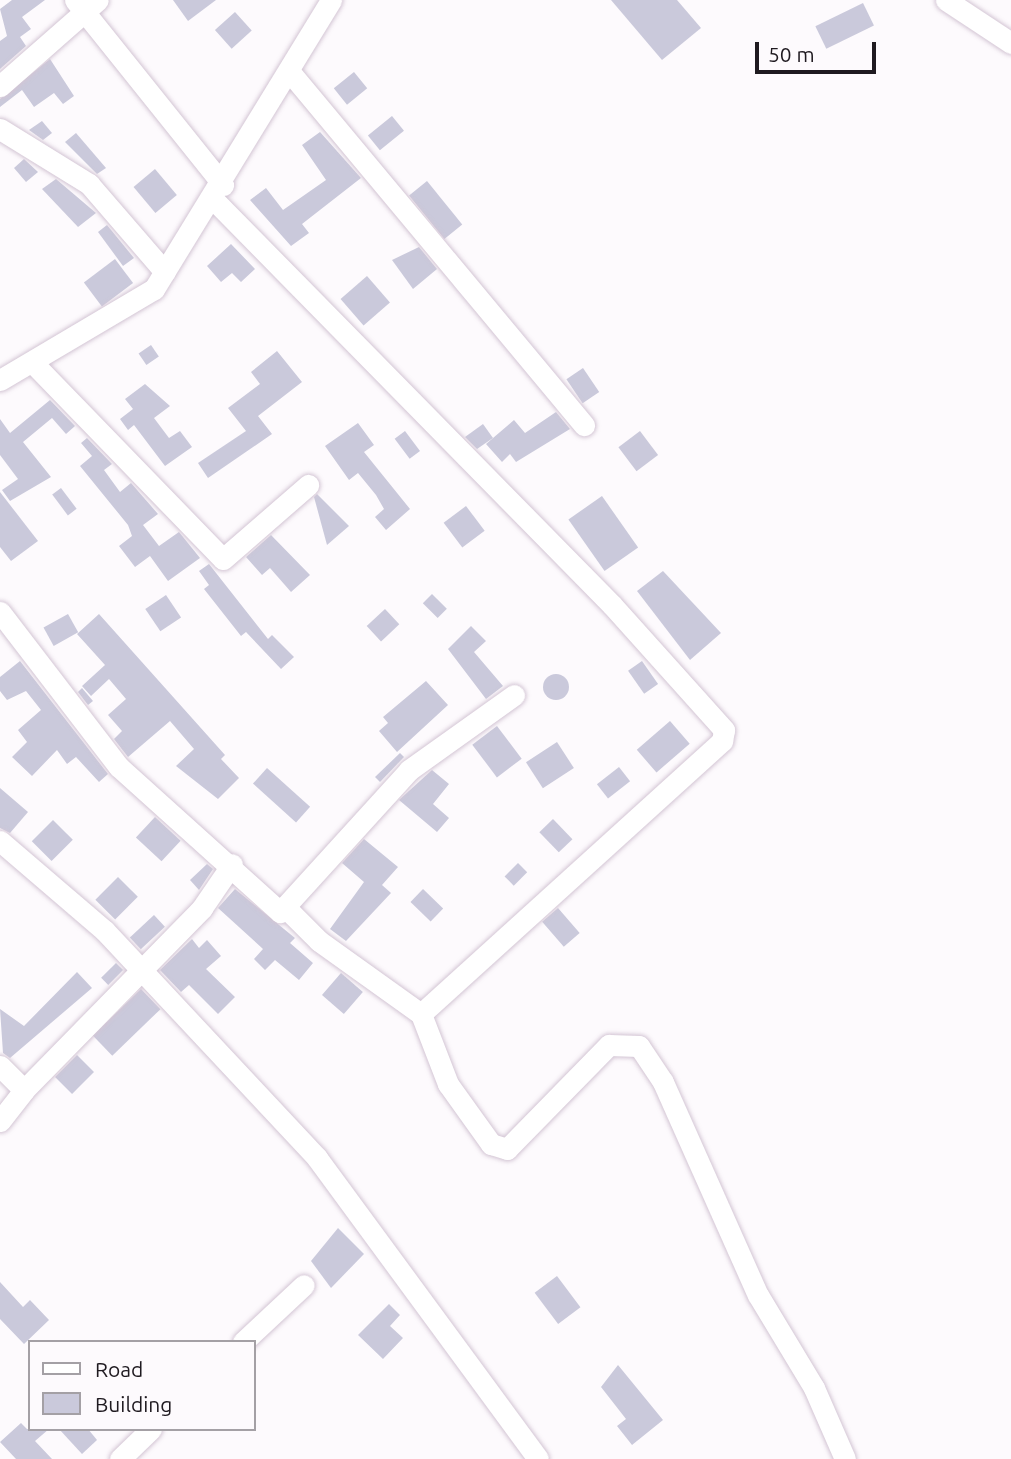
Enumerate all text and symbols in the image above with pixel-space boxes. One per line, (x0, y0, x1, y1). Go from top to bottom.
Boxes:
scale bar (759, 28, 880, 72)
text: 50 m (768, 42, 815, 66)
legend (28, 1340, 256, 1431)
text: Road (95, 1357, 143, 1381)
text: Building (95, 1392, 172, 1416)

